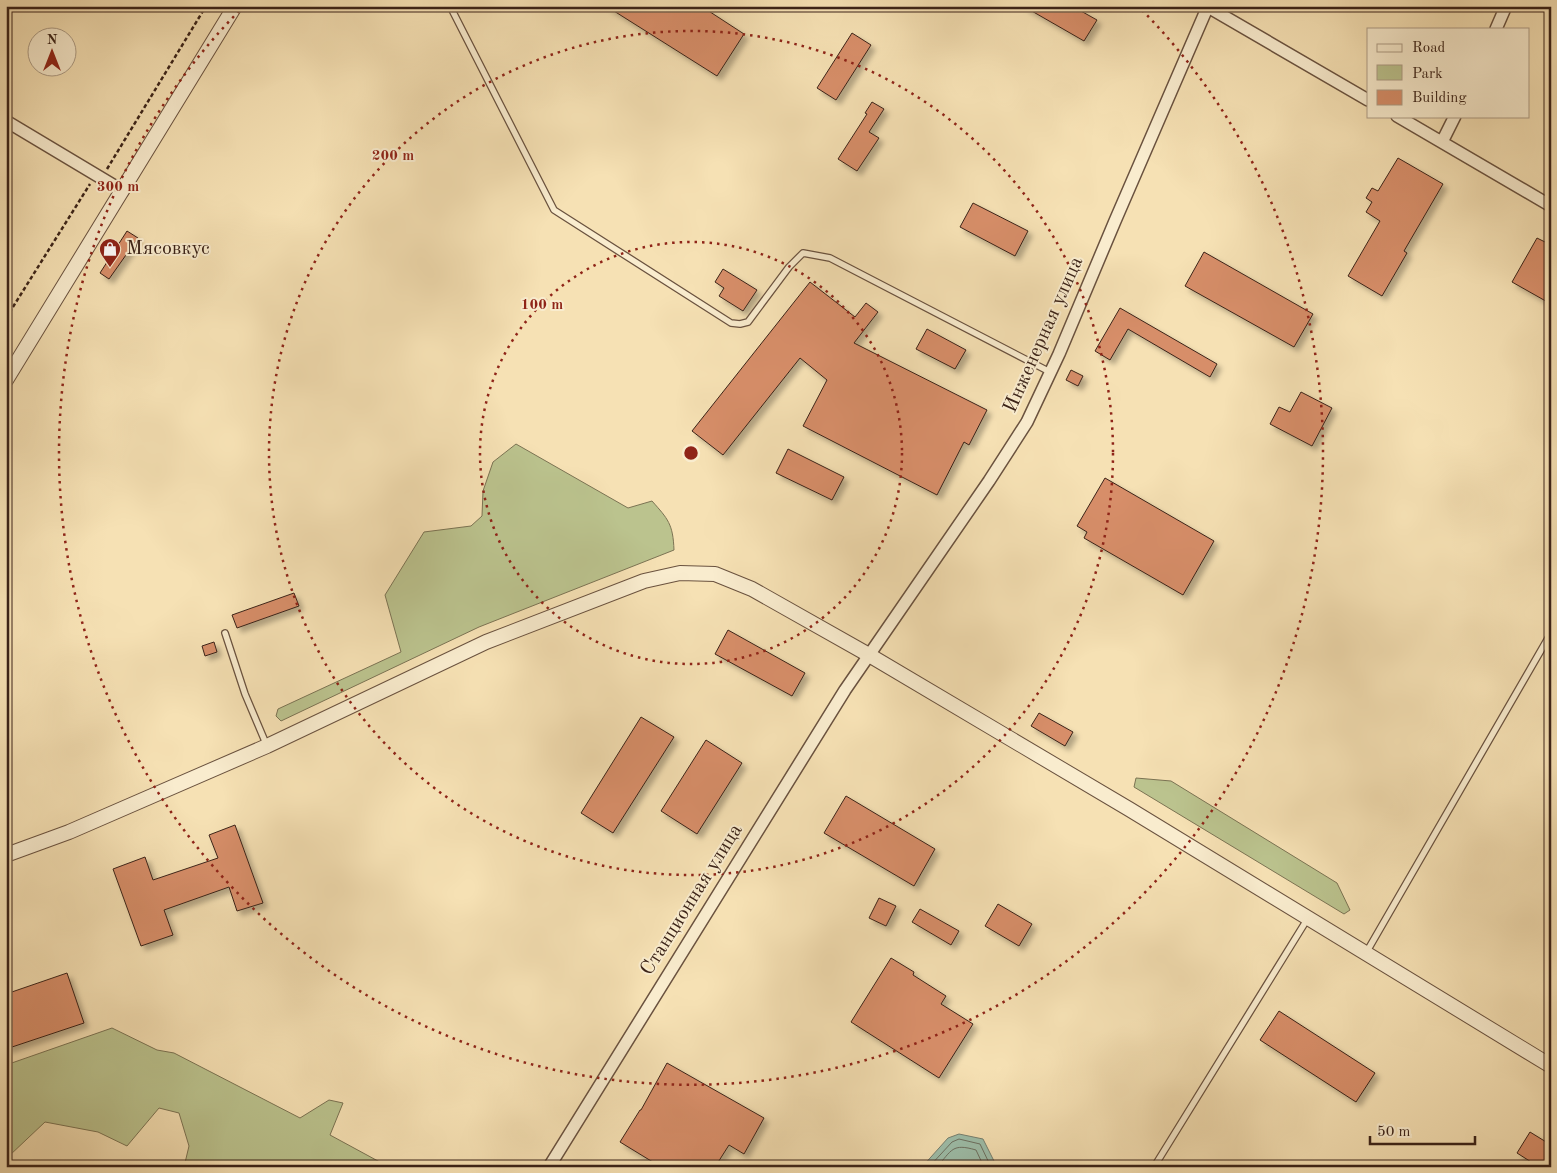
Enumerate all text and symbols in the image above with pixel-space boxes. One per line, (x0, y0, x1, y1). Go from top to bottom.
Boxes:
north arrow (28, 28, 78, 78)
legend (1367, 28, 1530, 118)
text: N (47, 33, 58, 47)
text: Road (1412, 41, 1446, 56)
text: Park (1412, 67, 1443, 82)
text: Building (1412, 91, 1467, 106)
text: 200 m (372, 149, 414, 164)
text: 300 m (97, 180, 139, 195)
shop icon: Мясовкус (98, 237, 122, 268)
place label: Мясовкус (126, 239, 210, 259)
street label: Инженерная улица (1001, 254, 1087, 416)
text: 100 m (521, 298, 563, 313)
centre of rings (682, 444, 700, 462)
street label: Станционная улица (637, 821, 747, 979)
scale bar (1370, 1113, 1474, 1145)
text: 50 m (1377, 1125, 1411, 1140)

